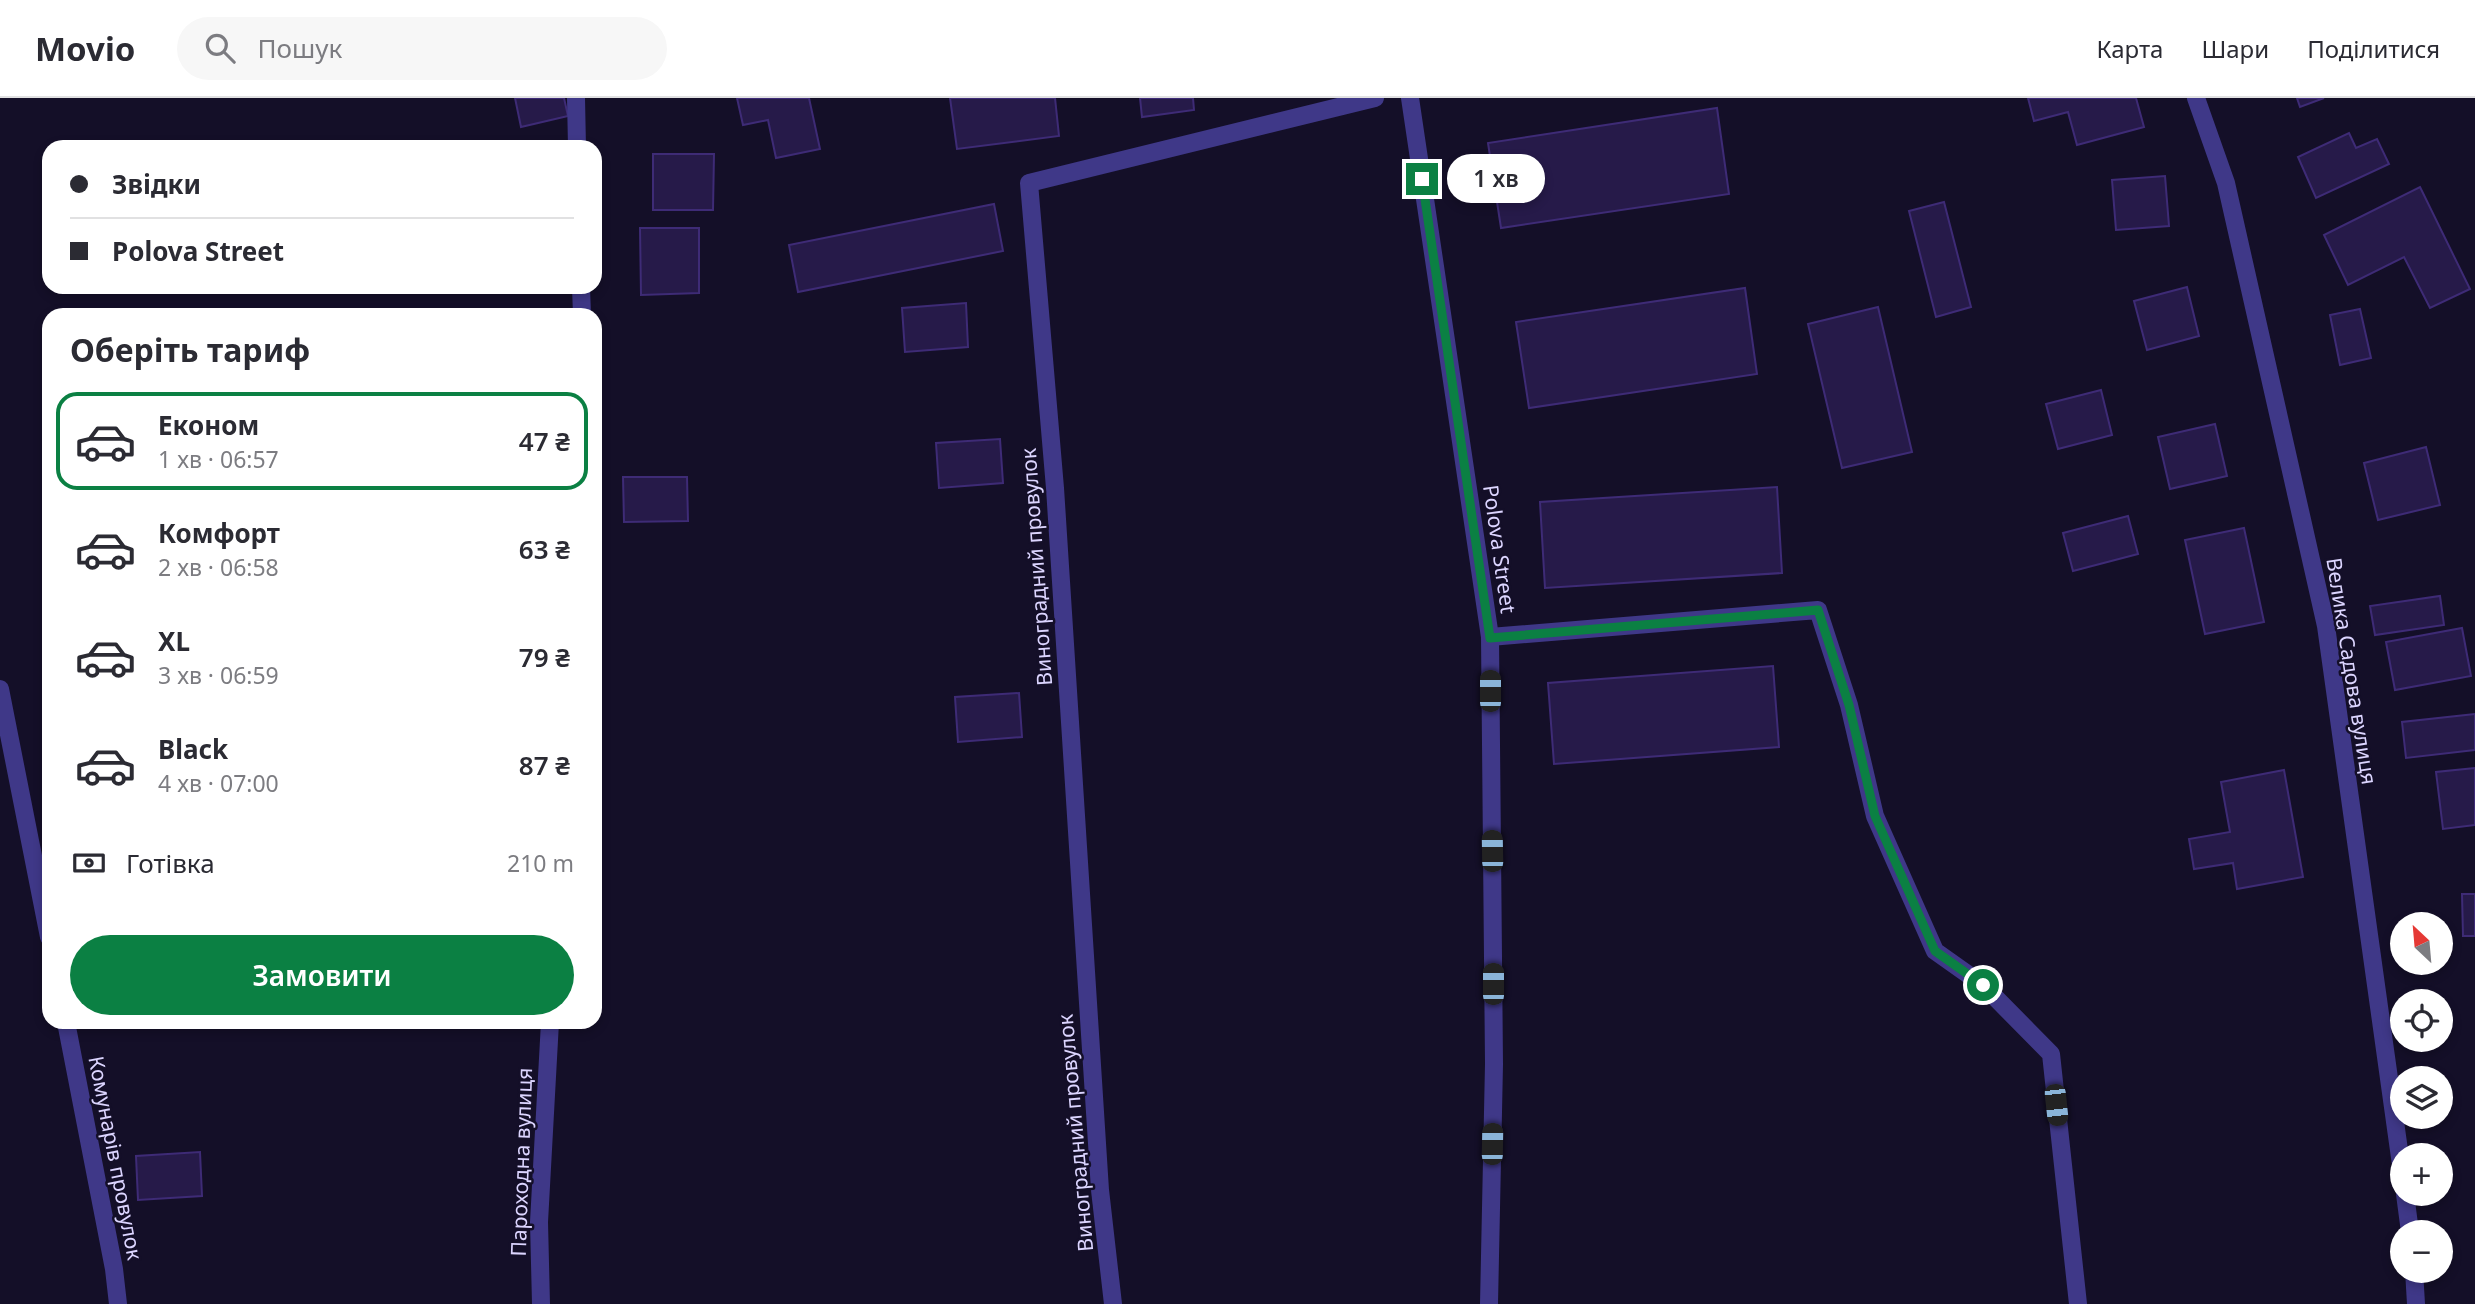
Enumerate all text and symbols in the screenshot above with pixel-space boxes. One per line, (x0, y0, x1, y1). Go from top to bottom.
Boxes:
search box (177, 17, 667, 80)
text: Movio (35, 26, 135, 71)
icon: search (201, 29, 239, 67)
text: Пошук (257, 30, 342, 66)
text: Карта (2096, 32, 2163, 65)
text: Шари (2201, 32, 2269, 65)
text: Поділитися (2307, 32, 2440, 65)
callout: 1 хв (1446, 154, 1544, 204)
text: 1 хв (1473, 162, 1519, 194)
route end (1406, 163, 1438, 195)
text: Звідки (112, 166, 201, 202)
text: Polova Street (112, 233, 284, 269)
text: Оберіть тариф (70, 328, 310, 371)
text: Економ (158, 407, 259, 443)
icon: car (74, 410, 137, 473)
text: 47 ₴ (519, 423, 570, 459)
text: 1 хв · 06:57 (158, 443, 279, 475)
street label: Виноградний провулок (1014, 447, 1058, 687)
street label: Polova Street (1477, 483, 1523, 616)
text: Комфорт (158, 515, 280, 551)
icon: car (74, 518, 137, 581)
text: 63 ₴ (519, 531, 570, 567)
text: 2 хв · 06:58 (158, 551, 279, 583)
street label: Велика Садова вулиця (2320, 556, 2384, 786)
text: XL (158, 623, 190, 659)
icon: car (74, 626, 137, 689)
text: 79 ₴ (519, 639, 570, 675)
text: 3 хв · 06:59 (158, 659, 279, 691)
car (1480, 670, 1501, 712)
text: Black (158, 731, 228, 767)
icon: car (74, 734, 137, 797)
text: 87 ₴ (519, 747, 570, 783)
text: 4 хв · 07:00 (158, 767, 279, 799)
car (1482, 830, 1503, 872)
icon: cash (70, 844, 108, 882)
text: Готівка (126, 845, 215, 881)
text: 210 m (507, 847, 574, 879)
north arrow (2390, 912, 2454, 975)
map controls (2390, 912, 2453, 1283)
button: Замовити (70, 935, 574, 1015)
car (1483, 963, 1504, 1005)
route start (1967, 969, 1999, 1001)
button: locate (2390, 989, 2453, 1052)
street label: Виноградний провулок (1051, 1013, 1099, 1253)
street label: Комунарів провулок (82, 1054, 150, 1262)
button: layers (2390, 1066, 2453, 1129)
street label: Пароходна вулиця (504, 1067, 538, 1257)
car (2044, 1083, 2069, 1127)
car (1482, 1123, 1503, 1165)
button: + (2390, 1143, 2453, 1206)
button: − (2390, 1220, 2453, 1283)

